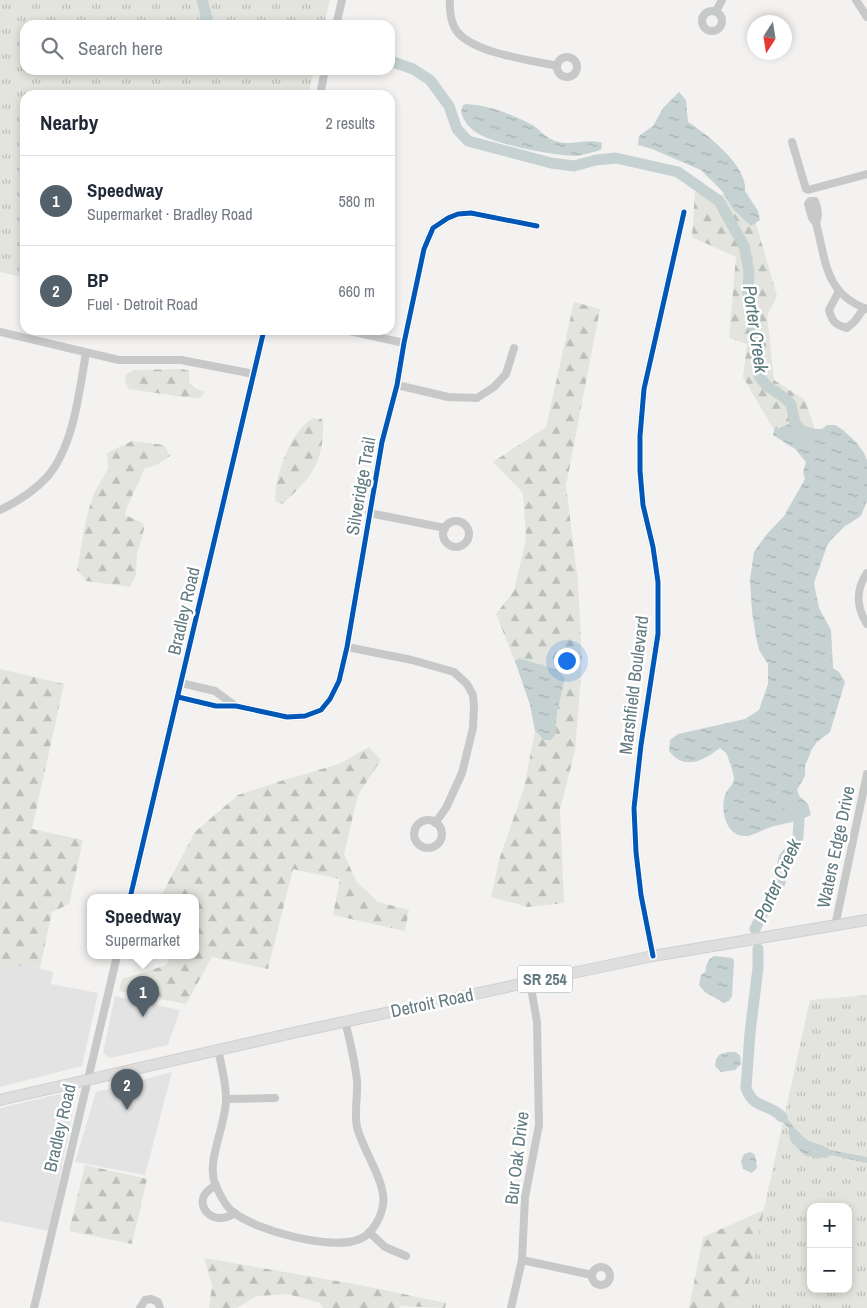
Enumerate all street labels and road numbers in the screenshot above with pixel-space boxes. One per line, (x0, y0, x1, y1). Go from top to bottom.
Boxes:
street label: Silveridge Trail (340, 435, 381, 537)
street label: Bradley Road (161, 565, 206, 657)
street label: Marshfield Boulevard (613, 614, 654, 756)
street label: Waters Edge Drive (810, 784, 861, 910)
road number: SR 254 (518, 966, 572, 992)
street label: Detroit Road (388, 982, 475, 1023)
street label: Bradley Road (37, 1082, 82, 1174)
street label: Bur Oak Drive (498, 1110, 535, 1206)

